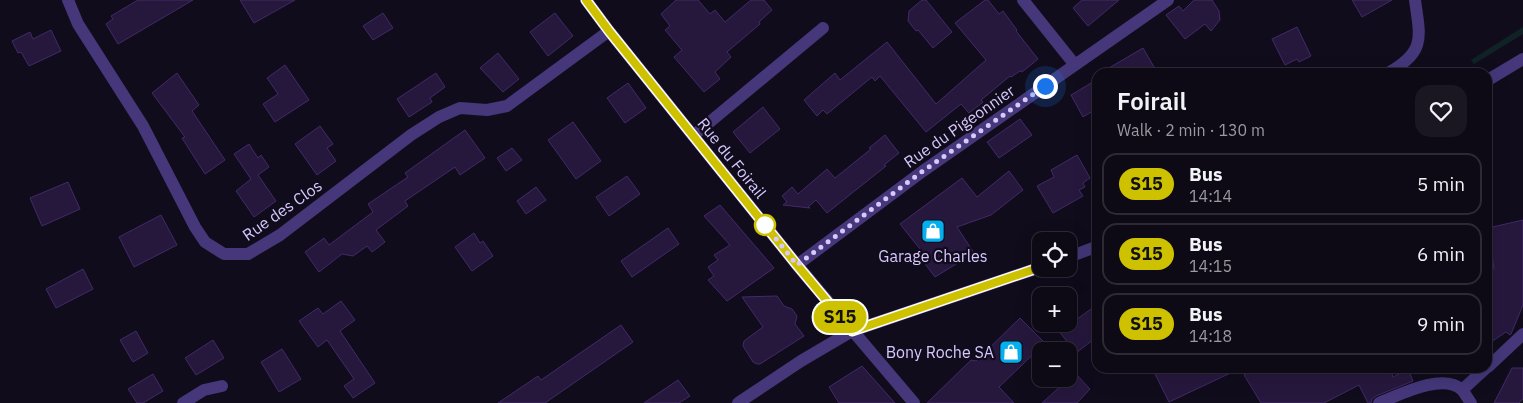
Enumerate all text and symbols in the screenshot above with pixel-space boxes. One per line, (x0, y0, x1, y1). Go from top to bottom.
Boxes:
your location (1033, 74, 1058, 99)
street label: Rue du Pigeonnier (900, 80, 1018, 172)
text: Foirail (1117, 85, 1186, 117)
button: heart (1415, 85, 1467, 137)
street label: Rue du Foirail (693, 114, 771, 202)
text: Walk · 2 min · 130 m (1117, 120, 1265, 140)
text: Bus (1189, 162, 1223, 186)
text: S15 (1130, 172, 1163, 195)
text: 5 min (1417, 172, 1465, 196)
street label: Rue des Clos (238, 175, 326, 245)
text: 14:14 (1189, 186, 1232, 206)
unlabelled marker (754, 214, 776, 236)
shop icon: Garage Charles (920, 218, 946, 244)
map controls (1032, 232, 1077, 387)
button: locate (1032, 232, 1077, 277)
text: Bus (1189, 232, 1223, 256)
text: S15 (1130, 242, 1163, 265)
text: 6 min (1417, 242, 1465, 266)
place label: Garage Charles (878, 246, 988, 266)
text: 14:15 (1189, 256, 1232, 276)
button: + (1032, 287, 1077, 332)
line badge: S15 (811, 301, 869, 333)
text: Bus (1189, 302, 1223, 326)
text: S15 (824, 305, 856, 328)
text: S15 (1130, 312, 1163, 335)
text: 9 min (1417, 312, 1465, 336)
text: 14:18 (1189, 326, 1232, 346)
shop icon: Bony Roche SA (998, 339, 1024, 365)
place label: Bony Roche SA (886, 342, 994, 362)
button: − (1032, 342, 1077, 387)

